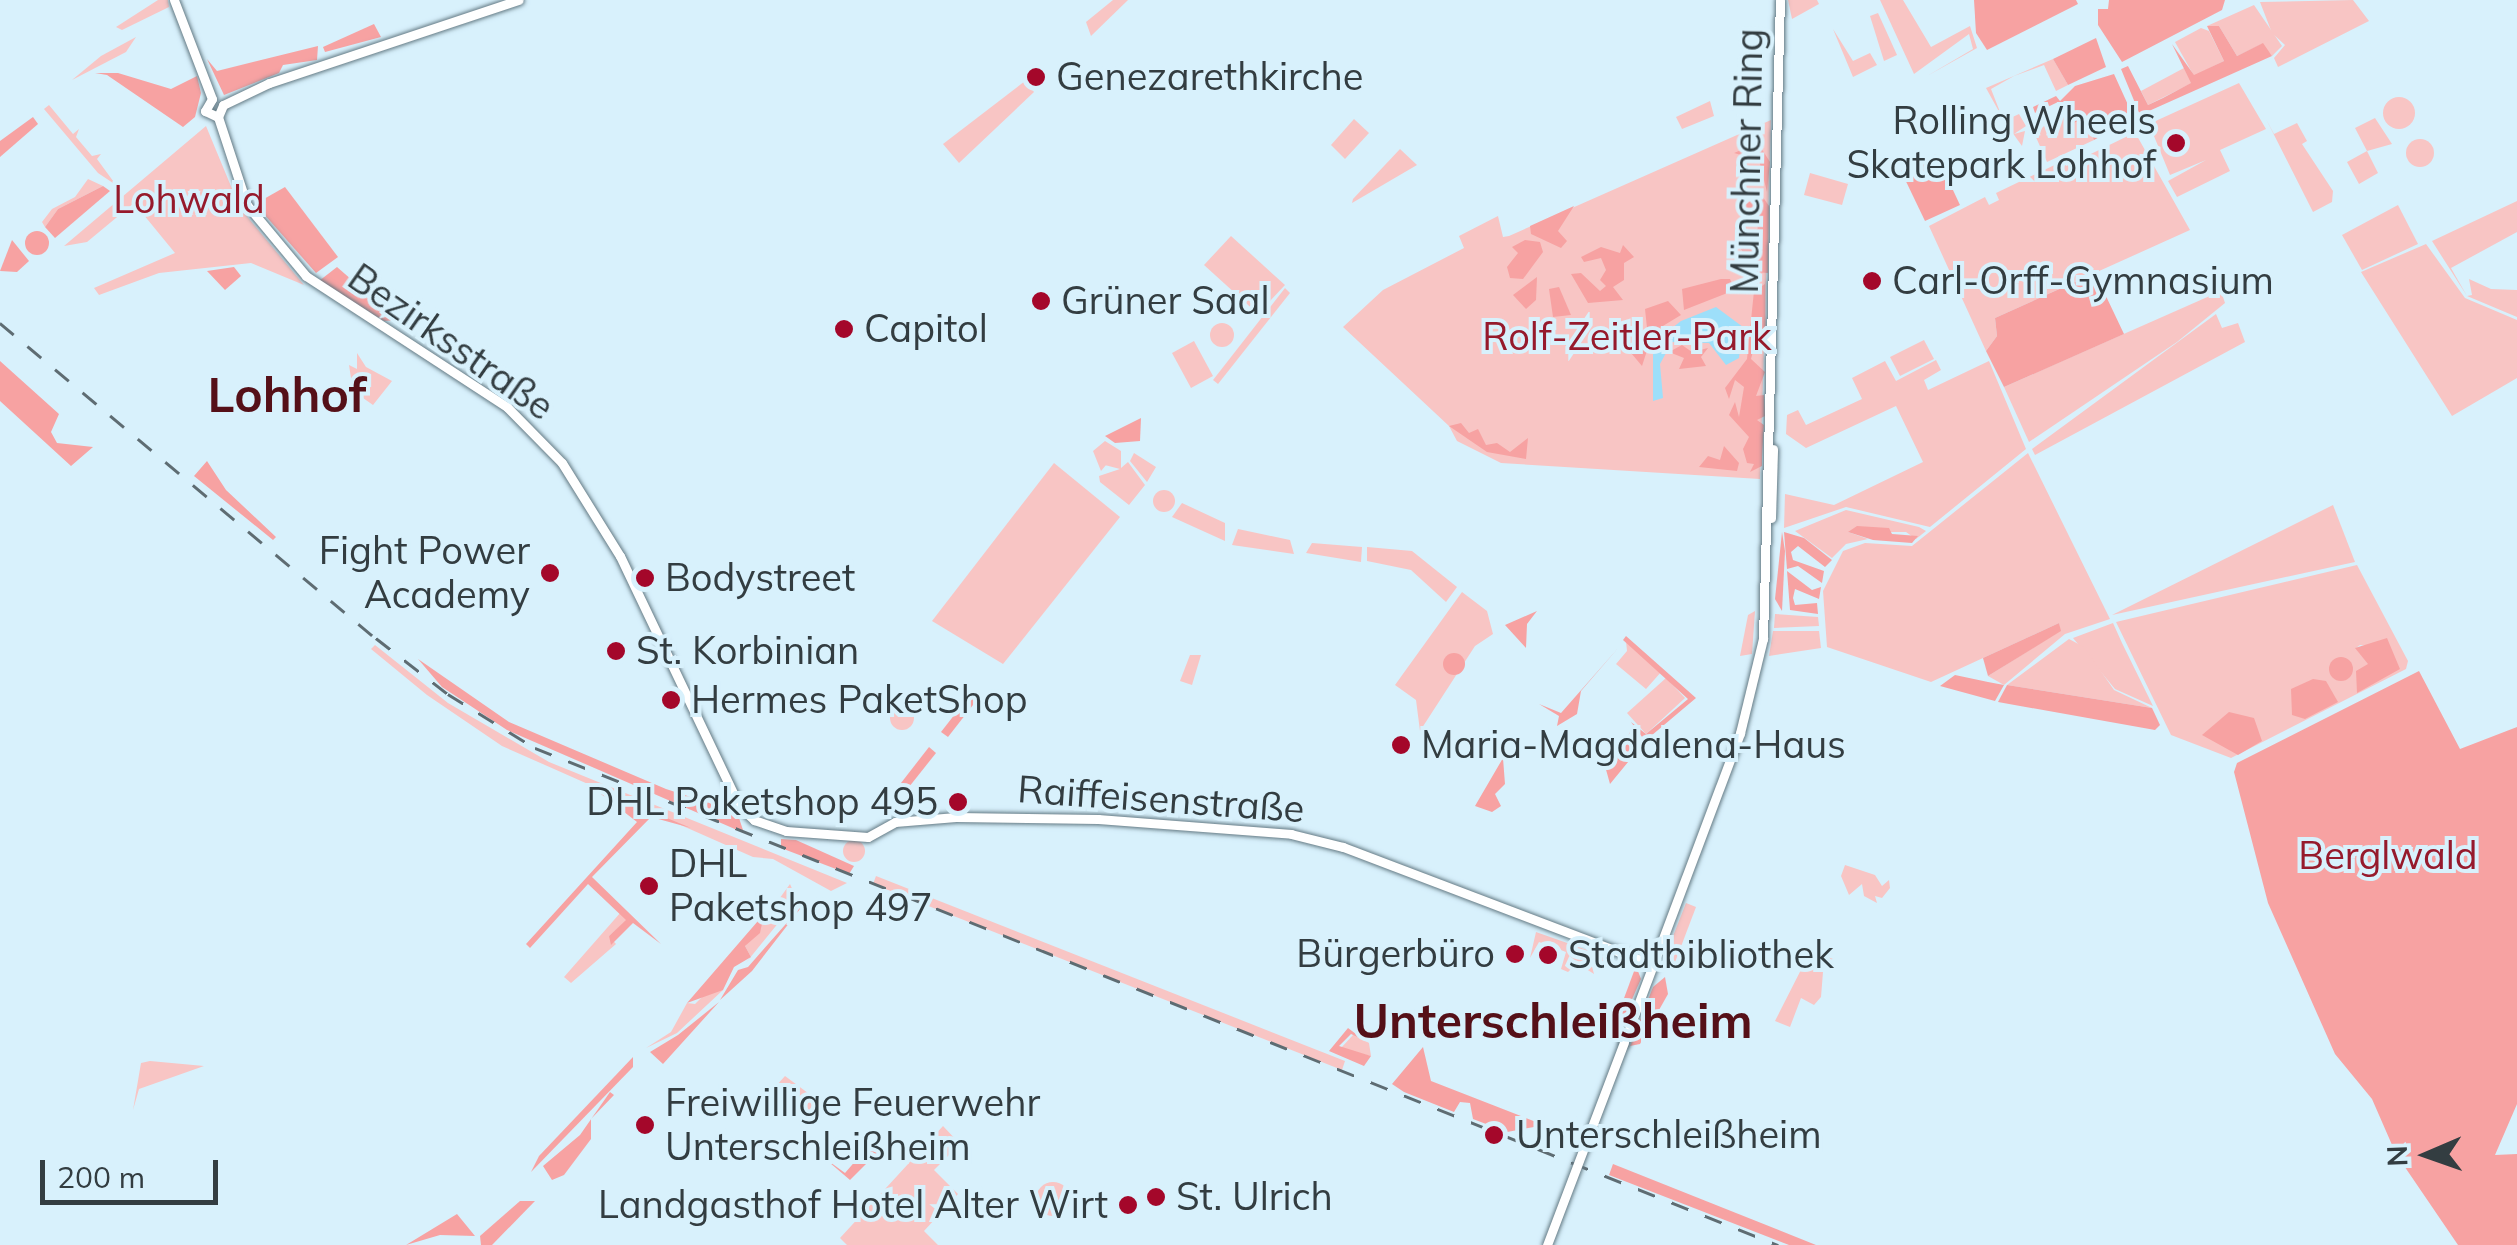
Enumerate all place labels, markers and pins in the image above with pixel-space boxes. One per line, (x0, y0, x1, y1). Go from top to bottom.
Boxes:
place label: Genezarethkirche (1056, 54, 1363, 100)
marker: Genezarethkirche (1025, 66, 1047, 88)
place label: Rolling Wheels Skatepark Lohhof (1846, 98, 2156, 188)
marker: Rolling Wheels Skatepark Lohhof (2165, 132, 2187, 154)
place label: Carl-Orff-Gymnasium (1892, 258, 2274, 304)
marker: Carl-Orff-Gymnasium (1861, 270, 1883, 292)
place label: Grüner Saal (1061, 278, 1269, 324)
marker: Grüner Saal (1030, 290, 1052, 312)
place label: Capitol (864, 306, 988, 352)
marker: Capitol (833, 318, 855, 340)
place label: Fight Power Academy (319, 528, 530, 618)
place label: Bodystreet (665, 555, 855, 601)
marker: Fight Power Academy (539, 562, 561, 584)
marker: Bodystreet (634, 567, 656, 589)
place label: St. Korbinian (636, 628, 859, 674)
marker: St. Korbinian (605, 640, 627, 662)
place label: Hermes PaketShop (691, 677, 1027, 723)
marker: Hermes PaketShop (660, 689, 682, 711)
place label: Maria-Magdalena-Haus (1421, 722, 1846, 768)
marker: Maria-Magdalena-Haus (1390, 734, 1412, 756)
place label: DHL Paketshop 495 (586, 779, 938, 825)
marker: DHL Paketshop 495 (947, 791, 969, 813)
place label: DHL Paketshop 497 (669, 841, 933, 931)
marker: DHL Paketshop 497 (638, 875, 660, 897)
place label: Bürgerbüro (1296, 931, 1495, 977)
place label: Stadtbibliothek (1568, 932, 1834, 978)
marker: Bürgerbüro (1504, 943, 1526, 965)
marker: Stadtbibliothek (1537, 944, 1559, 966)
place label: Freiwillige Feuerwehr Unterschleißheim (665, 1080, 1040, 1170)
place label: Unterschleißheim (1516, 1112, 1822, 1158)
marker: Freiwillige Feuerwehr Unterschleißheim (634, 1114, 656, 1136)
marker: Unterschleißheim (1481, 1122, 1507, 1148)
place label: St. Ulrich (1176, 1174, 1333, 1220)
place label: Landgasthof Hotel Alter Wirt (598, 1182, 1108, 1228)
marker: St. Ulrich (1145, 1186, 1167, 1208)
marker: Landgasthof Hotel Alter Wirt (1117, 1194, 1139, 1216)

